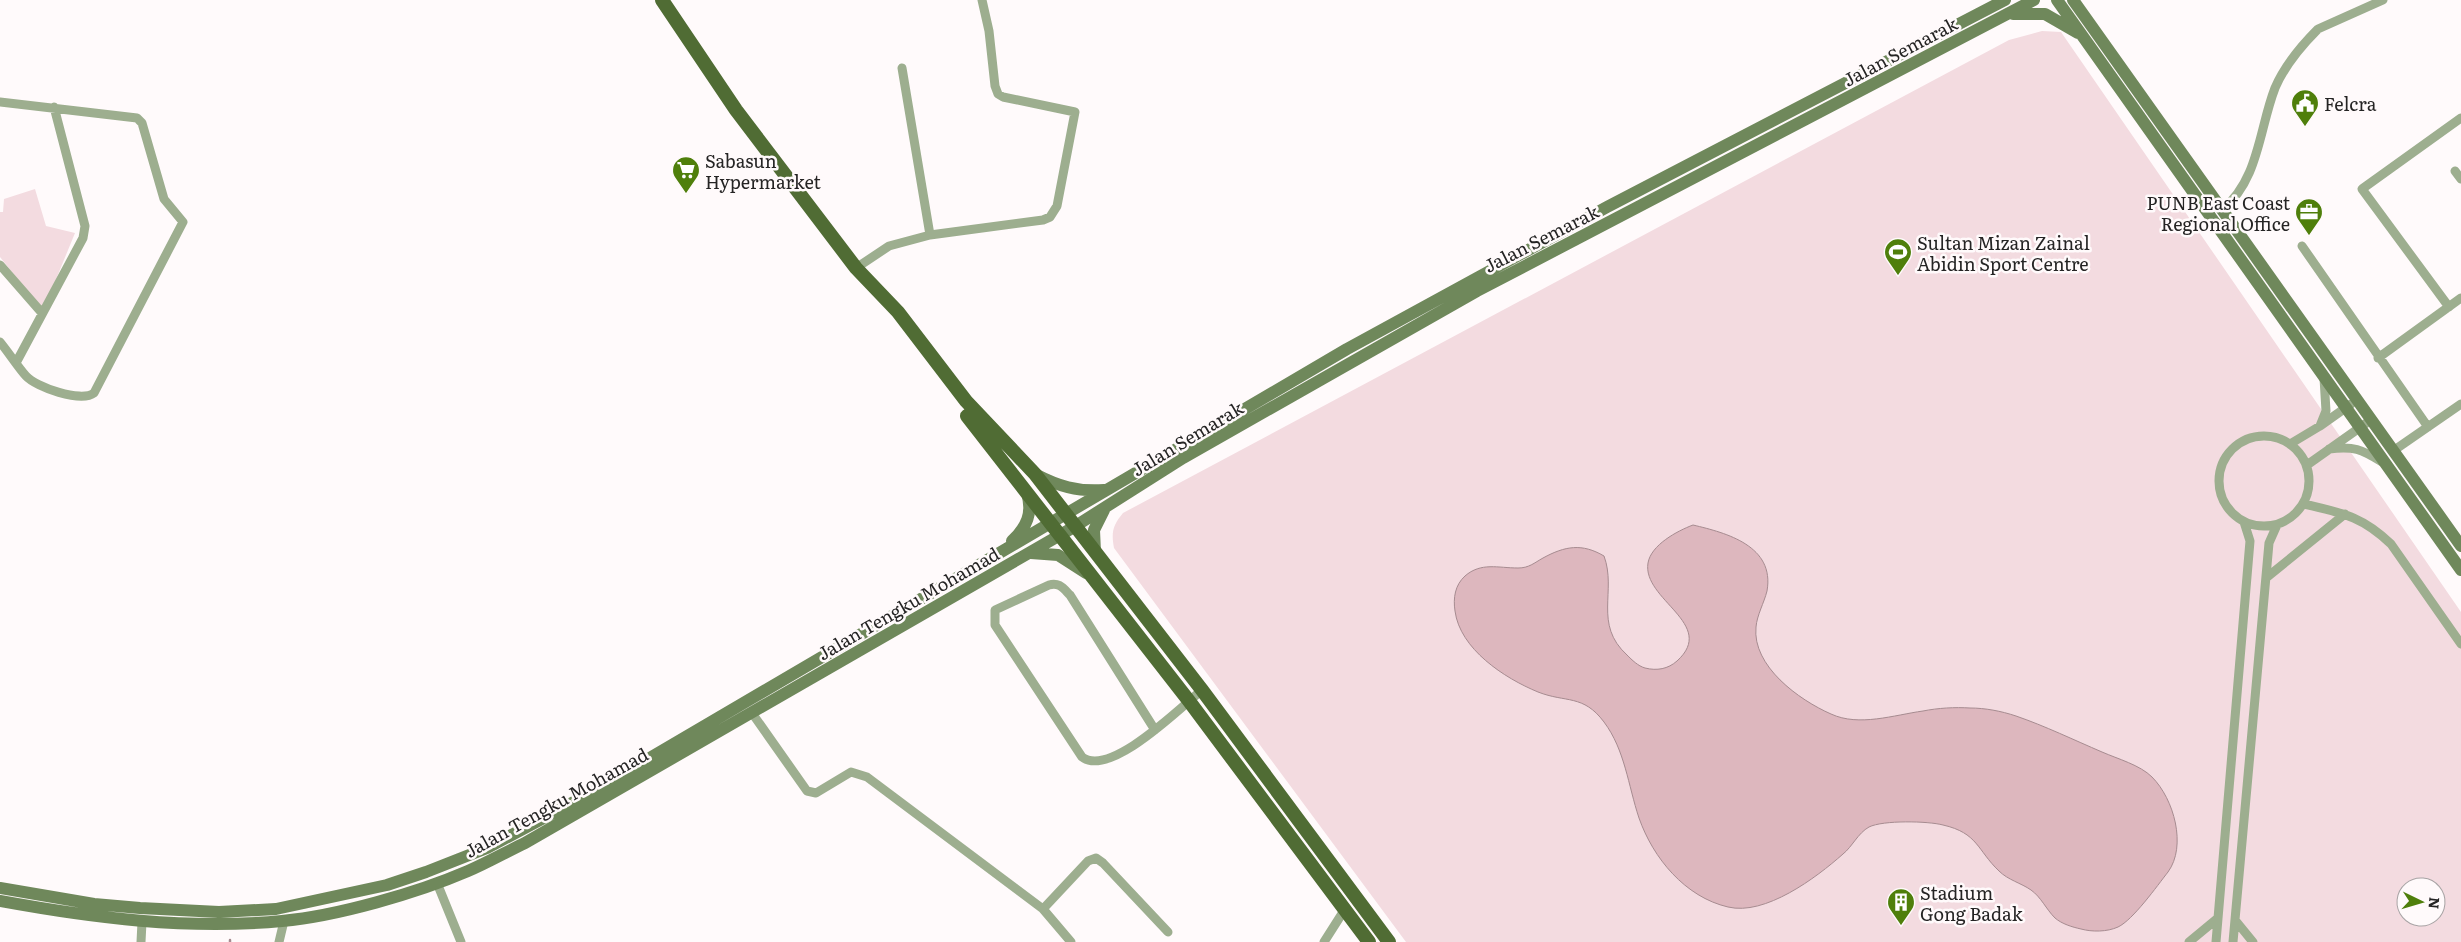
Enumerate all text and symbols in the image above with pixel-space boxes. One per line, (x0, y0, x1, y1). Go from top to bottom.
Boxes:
street label: Jalan Semarak (1838, 9, 1963, 93)
public building icon: Felcra (2290, 88, 2320, 127)
place label: Felcra (2324, 90, 2377, 117)
place label: Sabasun Hypermarket (705, 147, 822, 195)
supermarket icon: Sabasun Hypermarket (671, 155, 701, 194)
place label: PUNB East Coast Regional Office (2146, 189, 2291, 237)
street label: Jalan Semarak (1479, 197, 1604, 279)
office icon: PUNB East Coast Regional Office (2294, 197, 2324, 236)
place label: Sultan Mizan Zainal Abidin Sport Centre (1917, 229, 2090, 277)
sports icon: Sultan Mizan Zainal Abidin Sport Centre (1883, 237, 1913, 276)
street label: Jalan Semarak (1126, 393, 1249, 482)
street label: Jalan Tengku Mohamad (812, 540, 1004, 666)
street label: Jalan Tengku Mohamad (459, 740, 653, 864)
north arrow (2396, 877, 2446, 927)
place label: Stadium Gong Badak (1920, 879, 2024, 927)
building icon: Stadium Gong Badak (1886, 887, 1916, 926)
text: N (2424, 896, 2445, 910)

